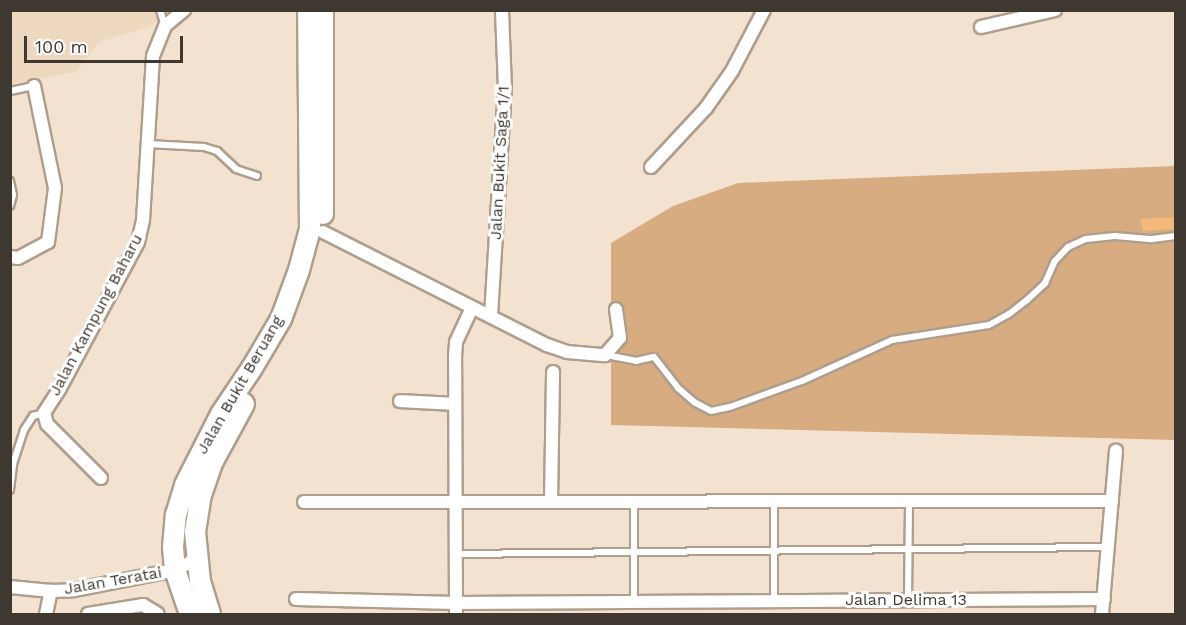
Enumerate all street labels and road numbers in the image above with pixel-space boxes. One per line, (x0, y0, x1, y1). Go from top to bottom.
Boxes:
street label: Jalan Bukit Saga 1/1 (486, 85, 514, 241)
street label: Jalan Kampung Baharu (45, 231, 147, 399)
street label: Jalan Bukit Beruang (193, 312, 287, 458)
street label: Jalan Teratai (62, 563, 164, 599)
street label: Jalan Delima 13 (845, 590, 967, 610)

